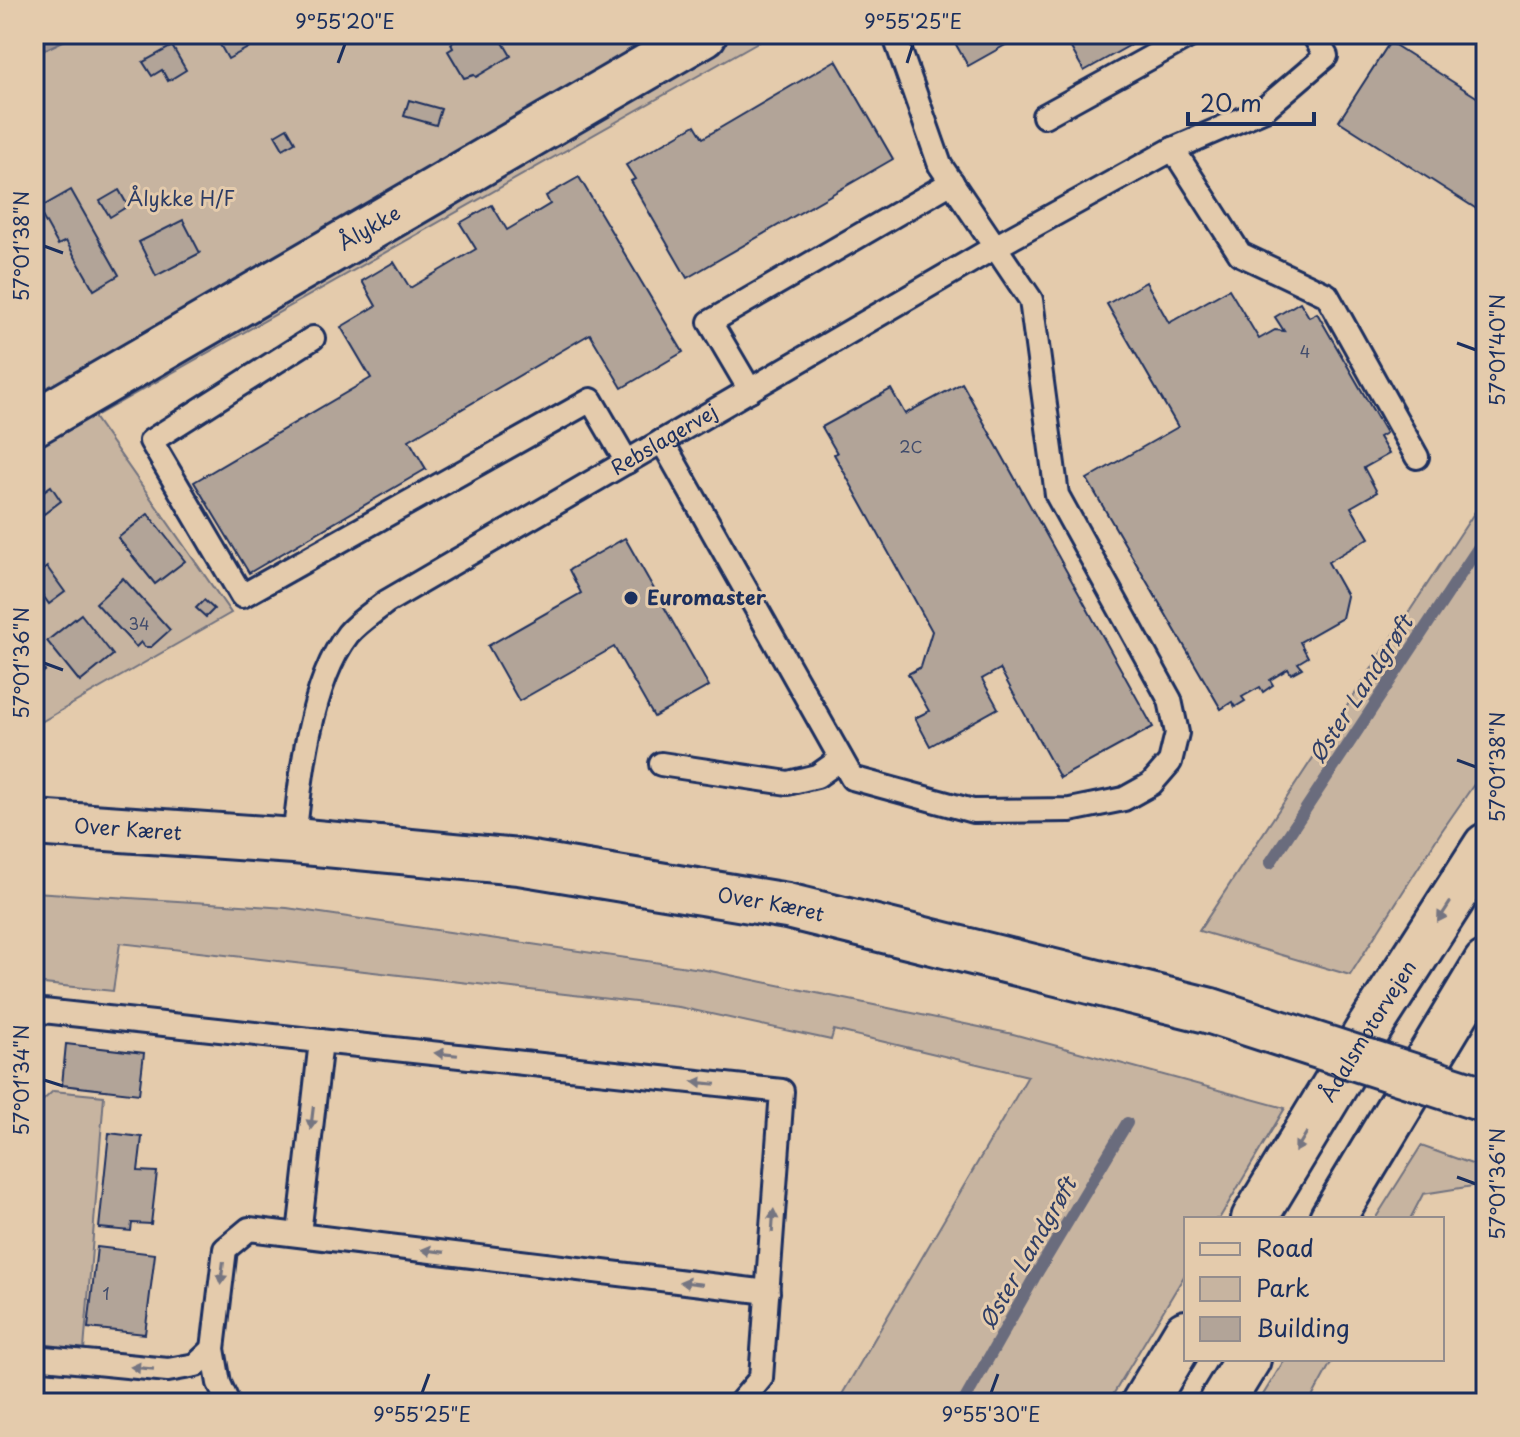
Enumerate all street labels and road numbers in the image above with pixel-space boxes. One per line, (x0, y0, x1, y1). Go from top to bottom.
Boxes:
street label: Ålykke (332, 197, 406, 257)
street label: Rebslagervej (605, 396, 723, 482)
street label: Over Kæret (73, 810, 183, 847)
street label: Over Kæret (715, 879, 828, 929)
street label: Ådalsmotorvejen (1312, 954, 1423, 1107)

